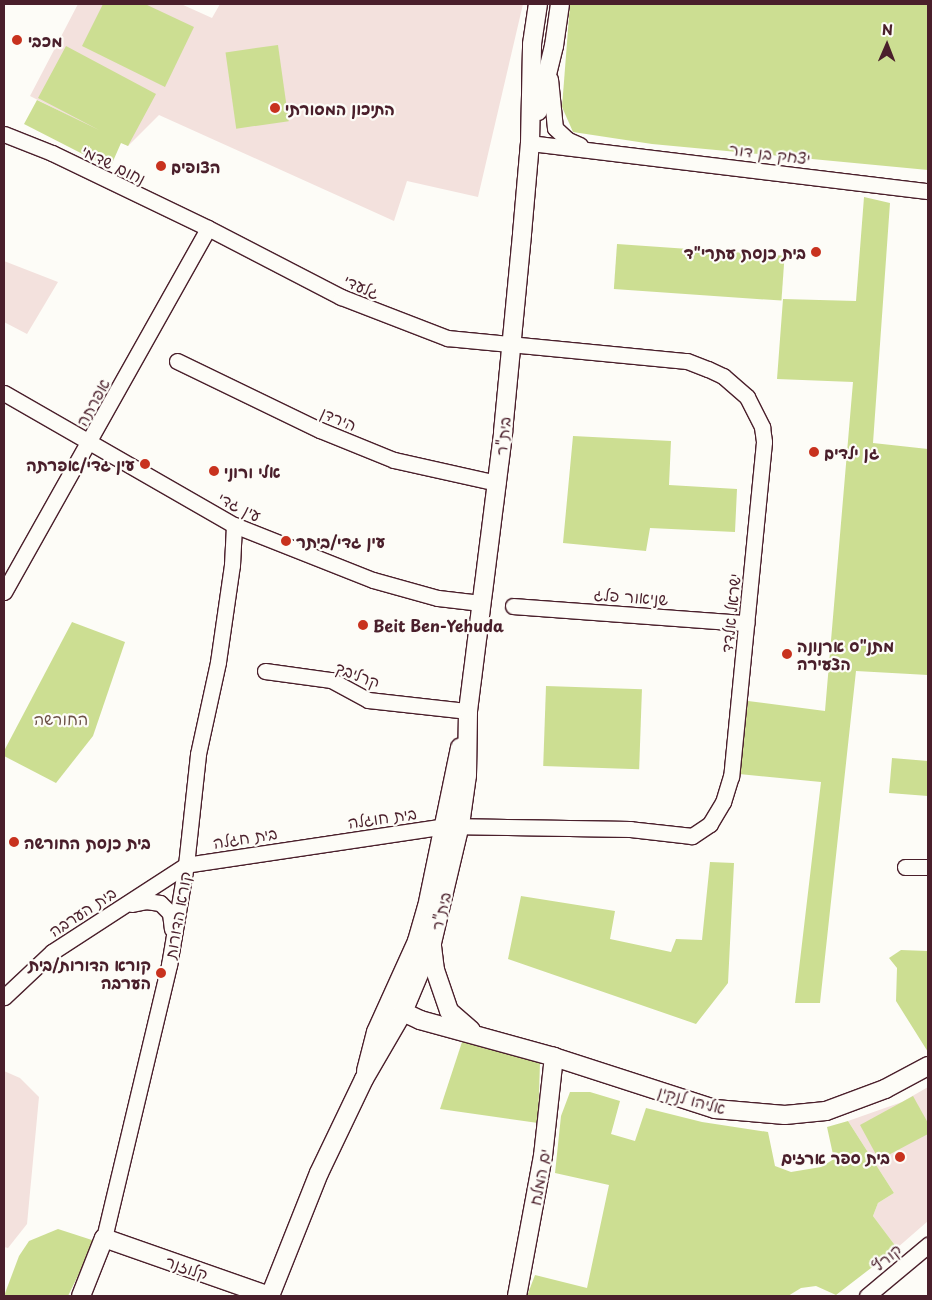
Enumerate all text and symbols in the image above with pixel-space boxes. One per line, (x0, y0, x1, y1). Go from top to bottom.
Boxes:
text: N (882, 19, 893, 40)
north arrow (862, 20, 912, 70)
place label: מכבי (28, 30, 62, 50)
marker: מכבי (10, 33, 24, 47)
place label: התיכון המסורתי (285, 98, 395, 118)
marker: התיכון המסורתי (269, 102, 281, 114)
street label: יצחק בן דור (728, 138, 812, 168)
street label: נחום שדמי (79, 140, 149, 188)
place label: הצופים (171, 156, 220, 176)
marker: הצופים (155, 160, 167, 172)
place label: בית כנסת עתרי"ד (684, 242, 806, 262)
marker: בית כנסת עתרי"ד (810, 246, 822, 258)
street label: גלעדי (341, 270, 383, 302)
street label: אפרתה (71, 375, 113, 429)
street label: הירדן (318, 402, 360, 434)
street label: בית"ר (490, 416, 514, 456)
place label: גן ילדים (824, 442, 879, 462)
marker: גן ילדים (808, 446, 820, 458)
place label: עין גדי/אפרתה (26, 454, 135, 474)
marker: עין גדי/אפרתה (139, 458, 151, 470)
place label: אלי ורוני (224, 461, 280, 481)
marker: אלי ורוני (208, 465, 220, 477)
street label: עין גדי (215, 487, 265, 525)
place label: עין גדי/ביתר (296, 531, 385, 551)
marker: עין גדי/ביתר (280, 535, 292, 547)
street label: ישראל אלדד (716, 572, 744, 654)
street label: שניאור פלג (593, 584, 669, 608)
place label: Beit Ben-Yehuda (373, 615, 504, 635)
marker: Beit Ben-Yehuda (357, 619, 369, 631)
place label: מתנ"ס ארנונה הצעירה (797, 635, 894, 673)
marker: מתנ"ס ארנונה הצעירה (781, 648, 793, 660)
street label: קרליבך (333, 657, 383, 691)
park label: החורשה (34, 708, 88, 728)
street label: בית חוגלה (346, 803, 418, 831)
street label: בית חגלה (212, 822, 278, 852)
place label: בית כנסת החורשה (24, 832, 151, 852)
marker: בית כנסת החורשה (8, 836, 20, 848)
street label: קורא הדורות (160, 870, 194, 960)
street label: בית הערבה (45, 882, 119, 940)
street label: בית"ר (426, 890, 454, 932)
place label: קורא הדורות/בית הערבה (28, 954, 151, 992)
marker: קורא הדורות/בית הערבה (155, 967, 167, 979)
street label: אליהו לנקין (656, 1081, 728, 1117)
street label: ים המלח (525, 1147, 553, 1207)
place label: בית ספר ארזים (781, 1147, 890, 1167)
marker: בית ספר ארזים (894, 1151, 906, 1163)
street label: קורץ (867, 1239, 905, 1275)
street label: קלוזנר (163, 1251, 211, 1283)

